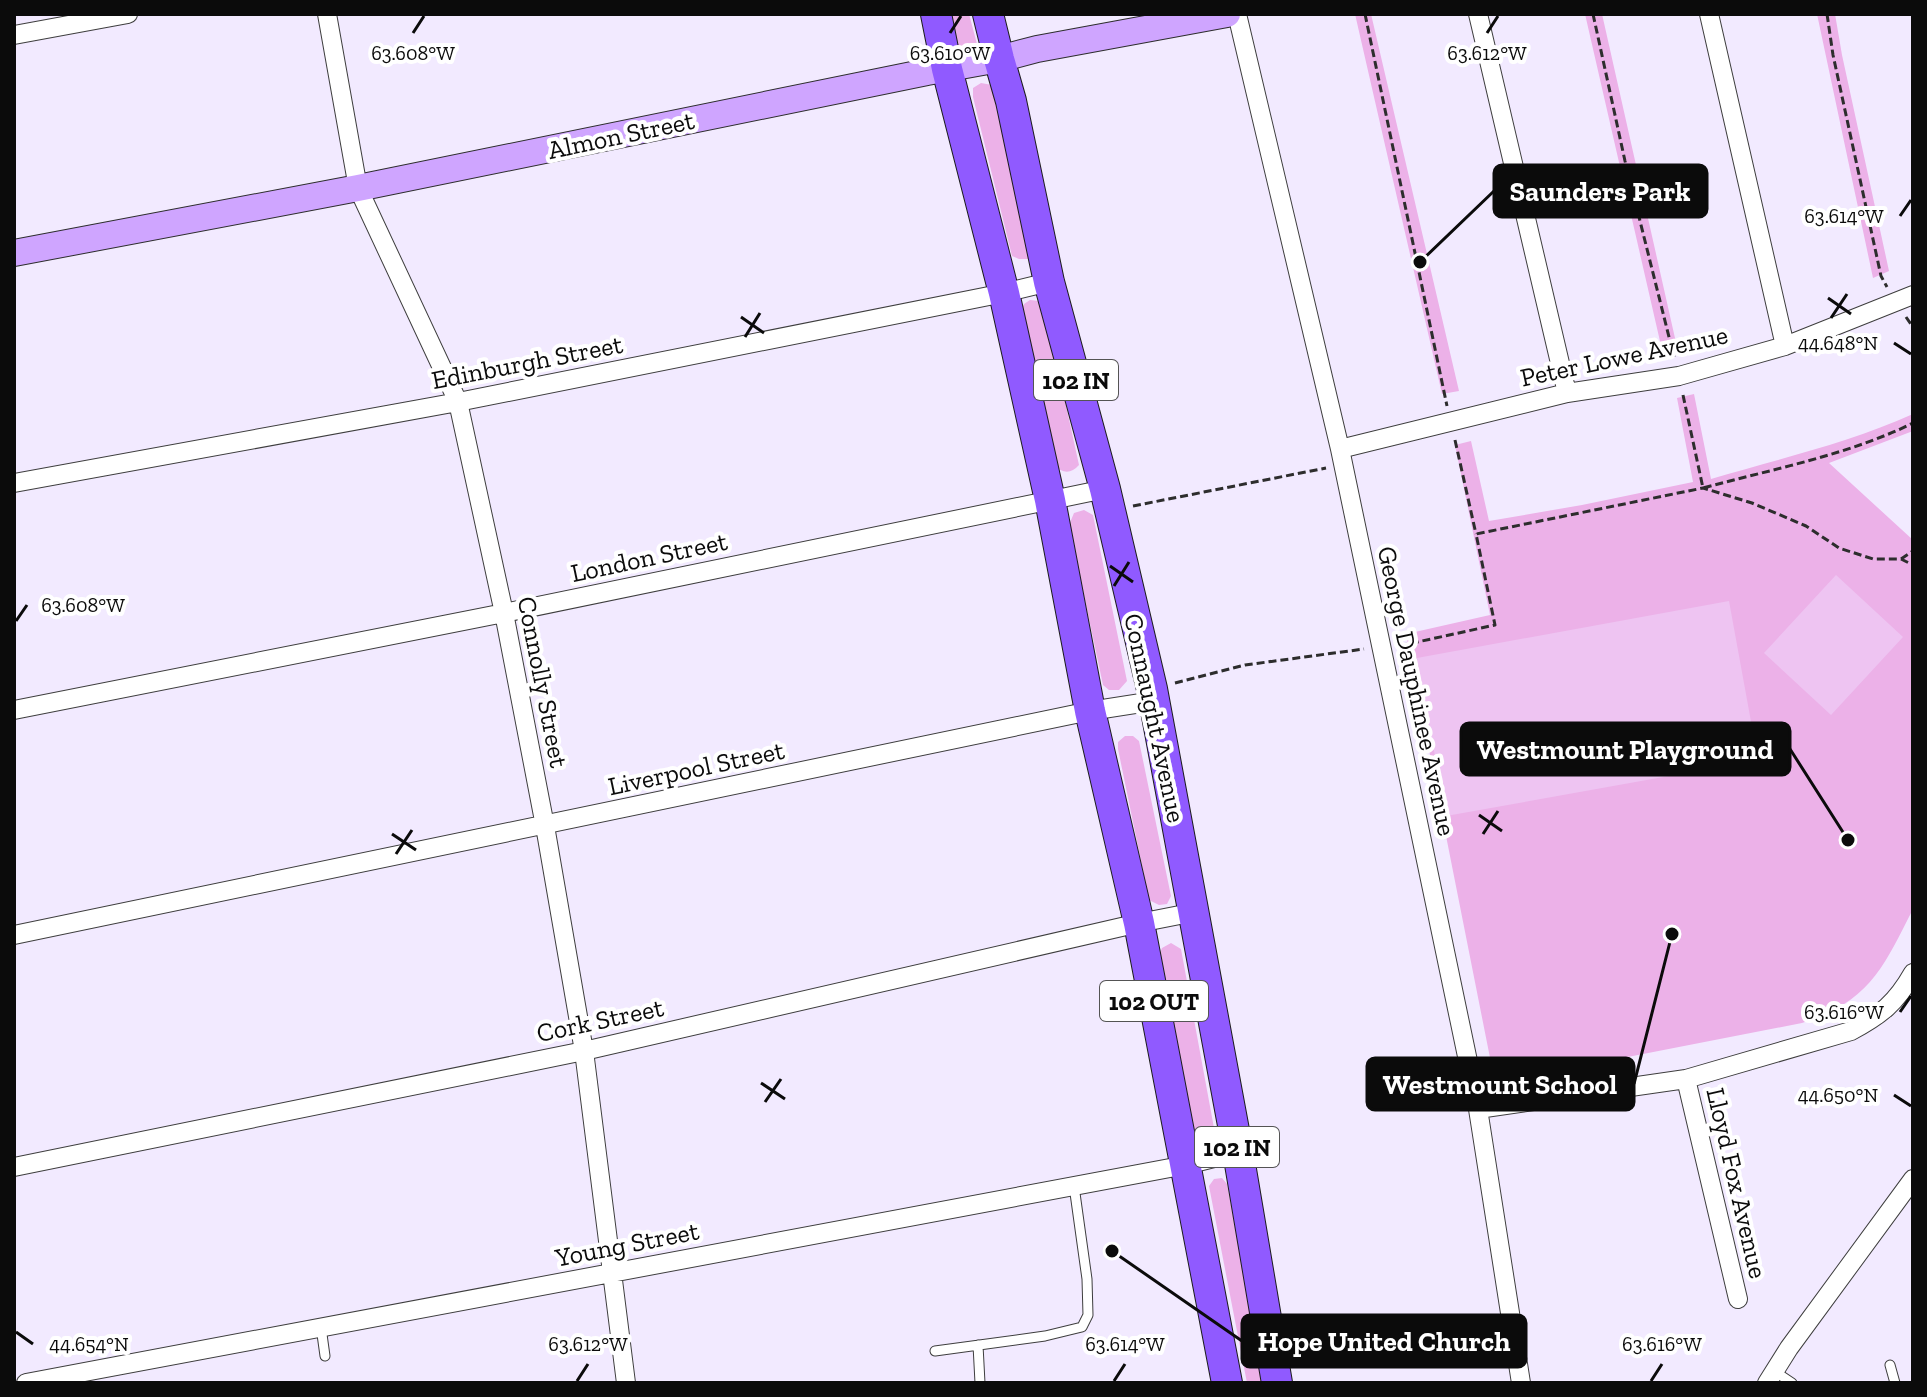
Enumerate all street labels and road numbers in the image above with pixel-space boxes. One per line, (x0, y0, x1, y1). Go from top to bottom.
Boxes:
street label: Almon Street (545, 104, 697, 166)
street label: Peter Lowe Avenue (1517, 318, 1731, 394)
street label: Edinburgh Street (429, 328, 626, 396)
road number: 102 IN (1034, 360, 1118, 400)
street label: London Street (568, 525, 731, 589)
street label: George Dauphinee Avenue (1371, 543, 1463, 839)
street label: Connolly Street (511, 594, 575, 771)
street label: Connaught Avenue (1117, 610, 1193, 826)
street label: Liverpool Street (605, 734, 787, 802)
road number: 102 OUT (1100, 981, 1208, 1021)
street label: Cork Street (534, 991, 667, 1049)
street label: Lloyd Fox Avenue (1700, 1084, 1774, 1282)
road number: 102 IN (1195, 1127, 1279, 1167)
street label: Young Street (552, 1214, 702, 1274)

